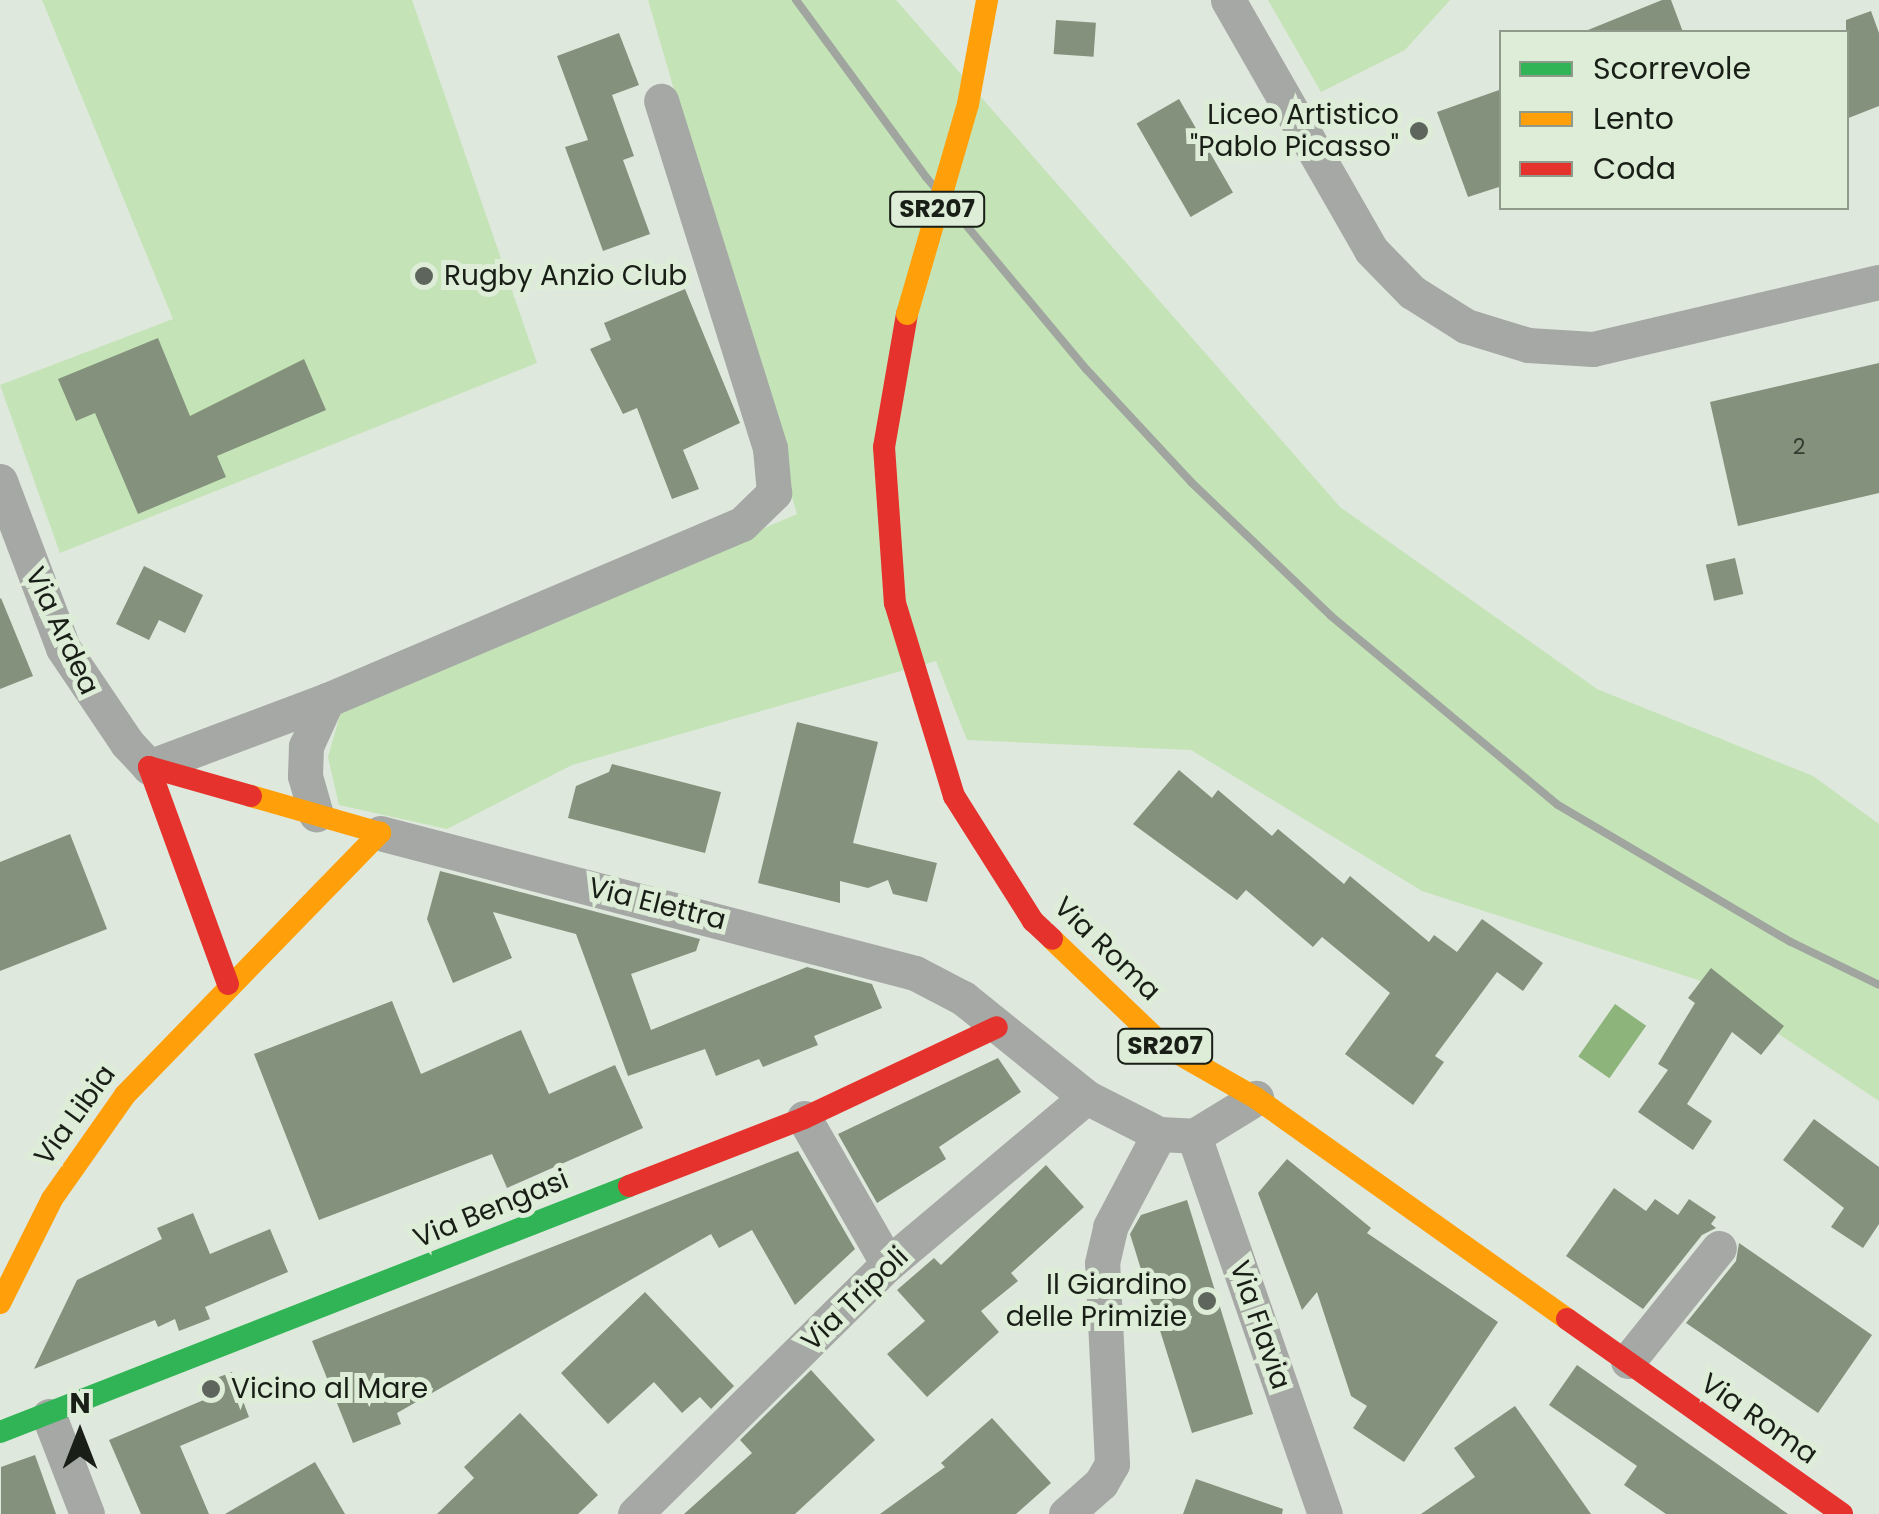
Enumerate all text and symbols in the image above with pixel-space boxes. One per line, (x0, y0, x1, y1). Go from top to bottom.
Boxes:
legend (1499, 30, 1849, 210)
text: Scorrevole (1593, 47, 1751, 90)
text: Lento (1593, 97, 1674, 140)
place label: Liceo Artistico "Pablo Picasso" (1190, 98, 1399, 164)
marker: Liceo Artistico "Pablo Picasso" (1408, 120, 1430, 142)
text: Coda (1593, 147, 1676, 190)
road number: SR207 (887, 189, 987, 229)
place label: Rugby Anzio Club (444, 259, 687, 293)
marker: Rugby Anzio Club (413, 265, 435, 287)
house number: 2 (1793, 434, 1805, 460)
street label: Via Ardea (18, 562, 106, 700)
street label: Via Elettra (585, 871, 729, 937)
street label: Via Roma (1047, 890, 1167, 1008)
road number: SR207 (1115, 1026, 1215, 1066)
street label: Via Libia (27, 1058, 123, 1172)
street label: Via Bengasi (409, 1163, 573, 1255)
street label: Via Tripoli (795, 1240, 915, 1358)
street label: Via Flavia (1222, 1256, 1298, 1394)
place label: Il Giardino delle Primizie (1006, 1268, 1187, 1334)
marker: Il Giardino delle Primizie (1196, 1290, 1218, 1312)
street label: Via Roma (1694, 1367, 1824, 1471)
place label: Vicino al Mare (231, 1372, 428, 1406)
marker: Vicino al Mare (200, 1378, 222, 1400)
north arrow (30, 1384, 130, 1484)
text: N (69, 1384, 91, 1423)

